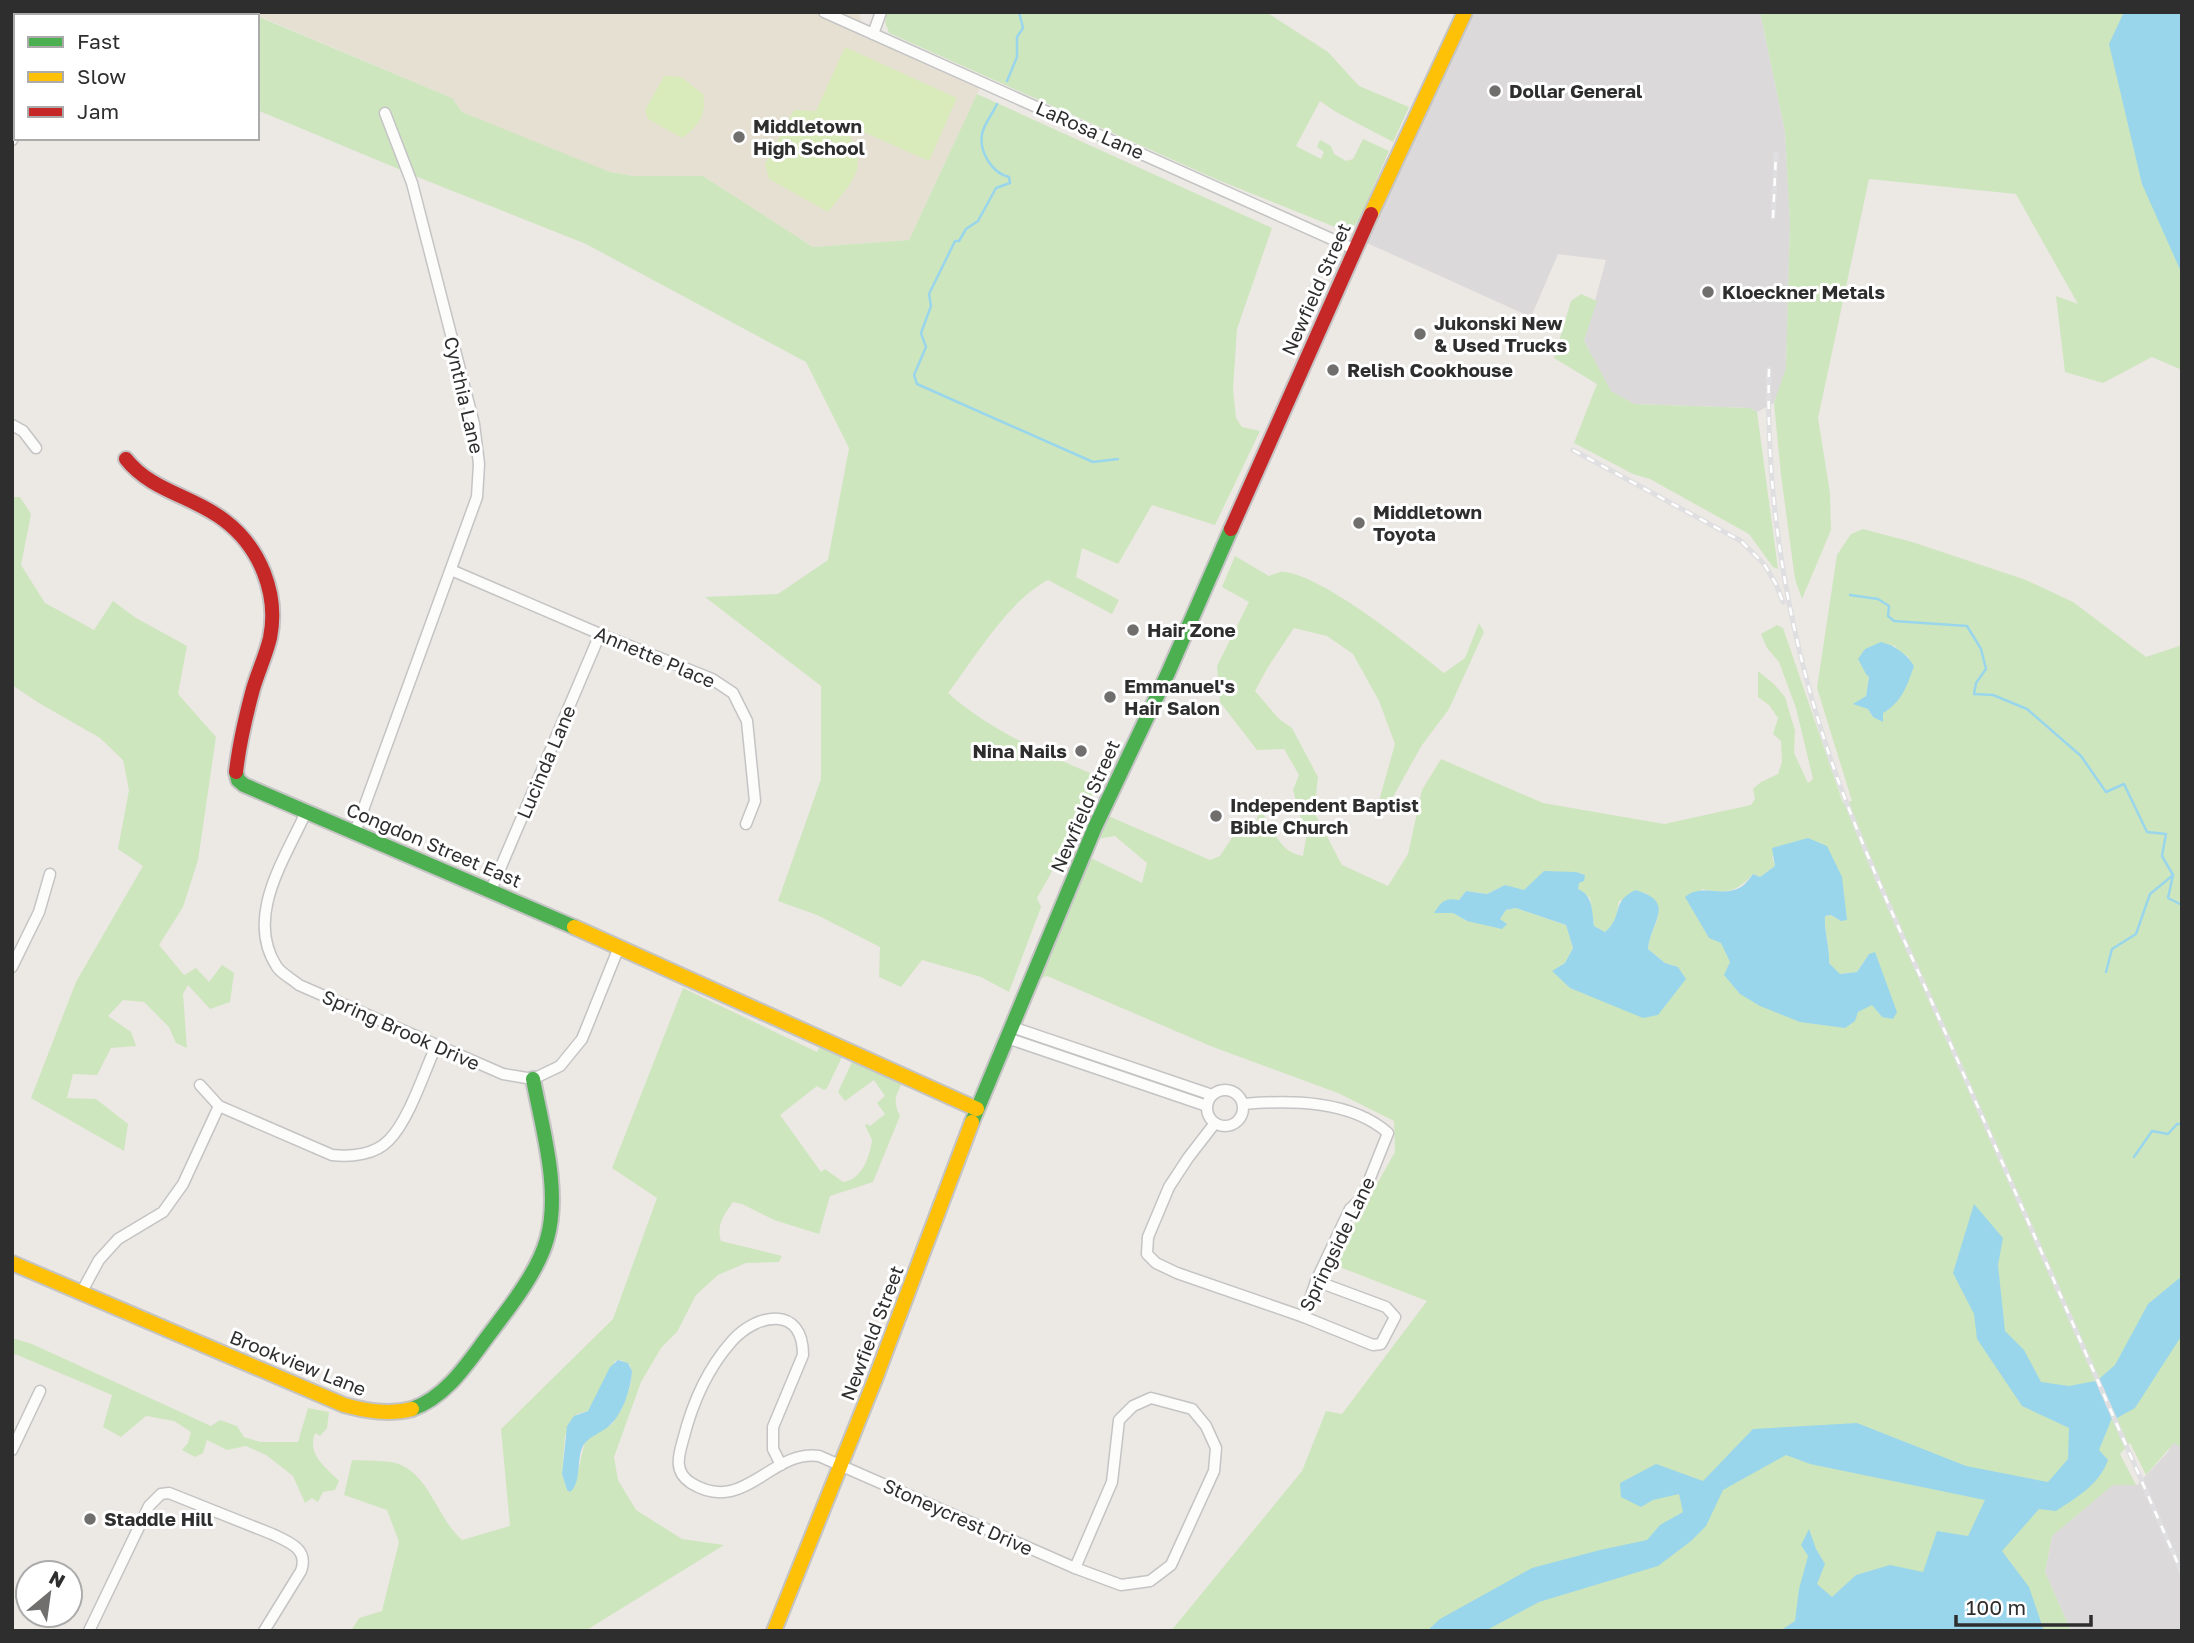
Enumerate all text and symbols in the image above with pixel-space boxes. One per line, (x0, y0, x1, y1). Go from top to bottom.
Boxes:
legend (14, 14, 259, 140)
text: Fast (77, 28, 120, 54)
text: Slow (77, 63, 126, 89)
place label: Dollar General (1509, 79, 1642, 102)
marker: Dollar General (1487, 83, 1503, 99)
street label: LaRosa Lane (1033, 95, 1148, 164)
text: Jam (77, 98, 119, 124)
place label: Middletown High School (753, 114, 865, 159)
marker: Middletown High School (731, 129, 747, 145)
street label: Newfield Street (1276, 219, 1355, 359)
place label: Kloeckner Metals (1722, 280, 1885, 303)
marker: Kloeckner Metals (1700, 284, 1716, 300)
place label: Jukonski New & Used Trucks (1434, 311, 1568, 356)
marker: Jukonski New & Used Trucks (1412, 326, 1428, 342)
street label: Cynthia Lane (440, 334, 489, 456)
place label: Relish Cookhouse (1347, 358, 1513, 381)
marker: Relish Cookhouse (1325, 362, 1341, 378)
place label: Middletown Toyota (1373, 500, 1482, 545)
marker: Middletown Toyota (1351, 515, 1367, 531)
place label: Hair Zone (1147, 618, 1236, 641)
street label: Annette Place (592, 621, 719, 692)
marker: Hair Zone (1125, 622, 1141, 638)
place label: Emmanuel's Hair Salon (1124, 674, 1235, 719)
marker: Emmanuel's Hair Salon (1102, 689, 1118, 705)
street label: Lucinda Lane (511, 702, 580, 822)
street label: Newfield Street (1045, 736, 1124, 876)
place label: Nina Nails (972, 739, 1067, 762)
marker: Nina Nails (1073, 743, 1089, 759)
place label: Independent Baptist Bible Church (1230, 793, 1419, 838)
street label: Congdon Street East (343, 797, 525, 892)
marker: Independent Baptist Bible Church (1208, 808, 1224, 824)
street label: Spring Brook Drive (319, 985, 483, 1075)
street label: Springside Lane (1294, 1173, 1379, 1315)
street label: Newfield Street (835, 1262, 908, 1404)
street label: Brookview Lane (227, 1325, 370, 1400)
street label: Stoneycrest Drive (880, 1473, 1037, 1560)
place label: Staddle Hill (104, 1507, 213, 1530)
marker: Staddle Hill (82, 1511, 98, 1527)
north arrow (14, 1559, 84, 1629)
text: N (46, 1565, 69, 1592)
scale bar (1956, 1584, 2091, 1628)
text: 100 m (1966, 1594, 2026, 1620)

